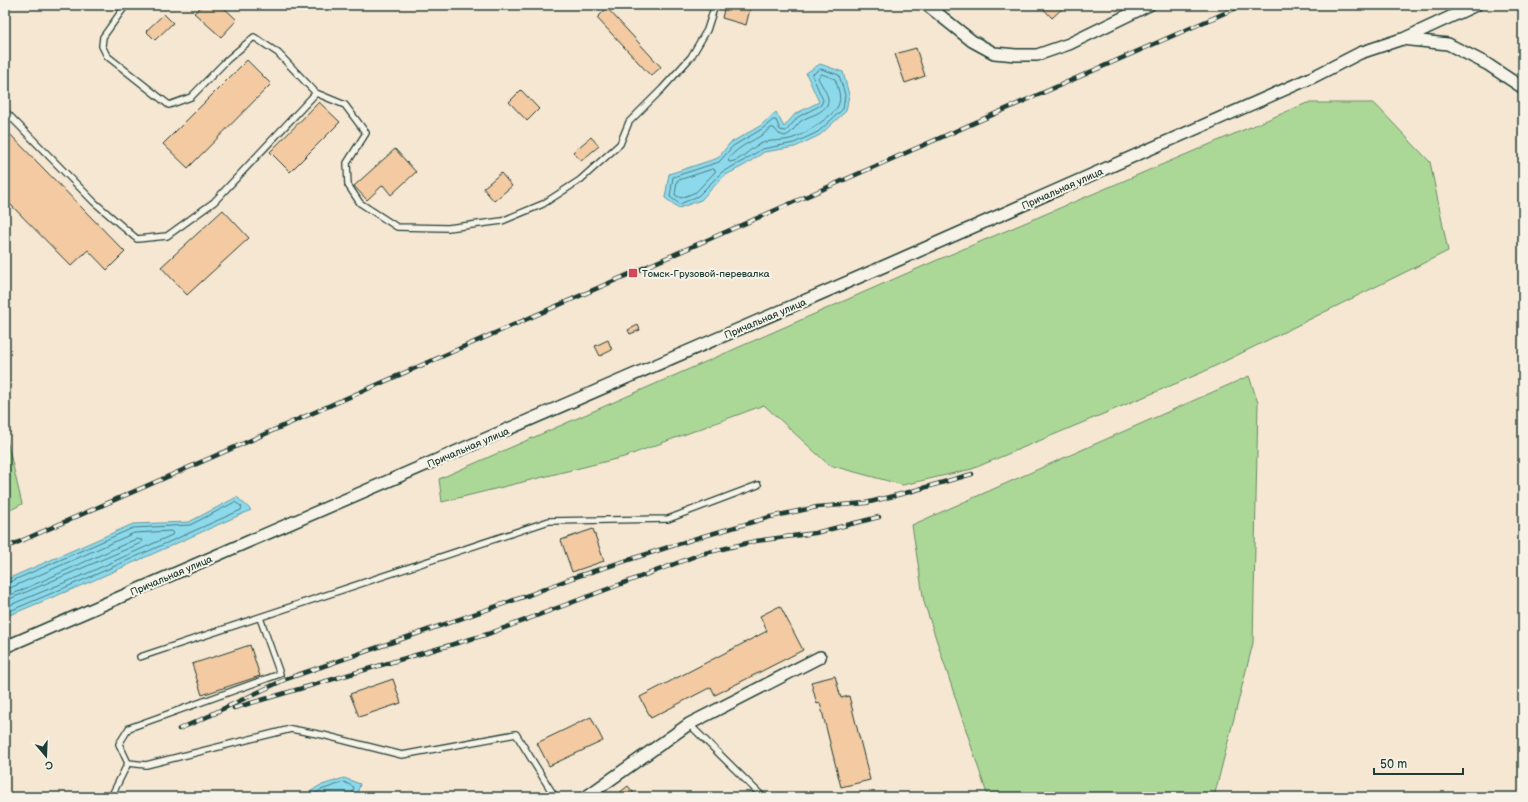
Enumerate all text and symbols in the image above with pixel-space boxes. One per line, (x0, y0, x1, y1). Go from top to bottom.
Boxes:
street label: Причальная улица (1020, 166, 1105, 212)
marker: Томск-Грузовой-перевалка (627, 267, 639, 279)
place label: Томск-Грузовой-перевалка (642, 268, 770, 280)
street label: Причальная улица (723, 296, 808, 342)
street label: Причальная улица (426, 425, 511, 471)
street label: Причальная улица (129, 553, 214, 599)
north arrow (26, 736, 66, 776)
scale bar (1374, 750, 1463, 776)
text: 50 m (1380, 757, 1407, 772)
text: С (43, 758, 55, 772)

